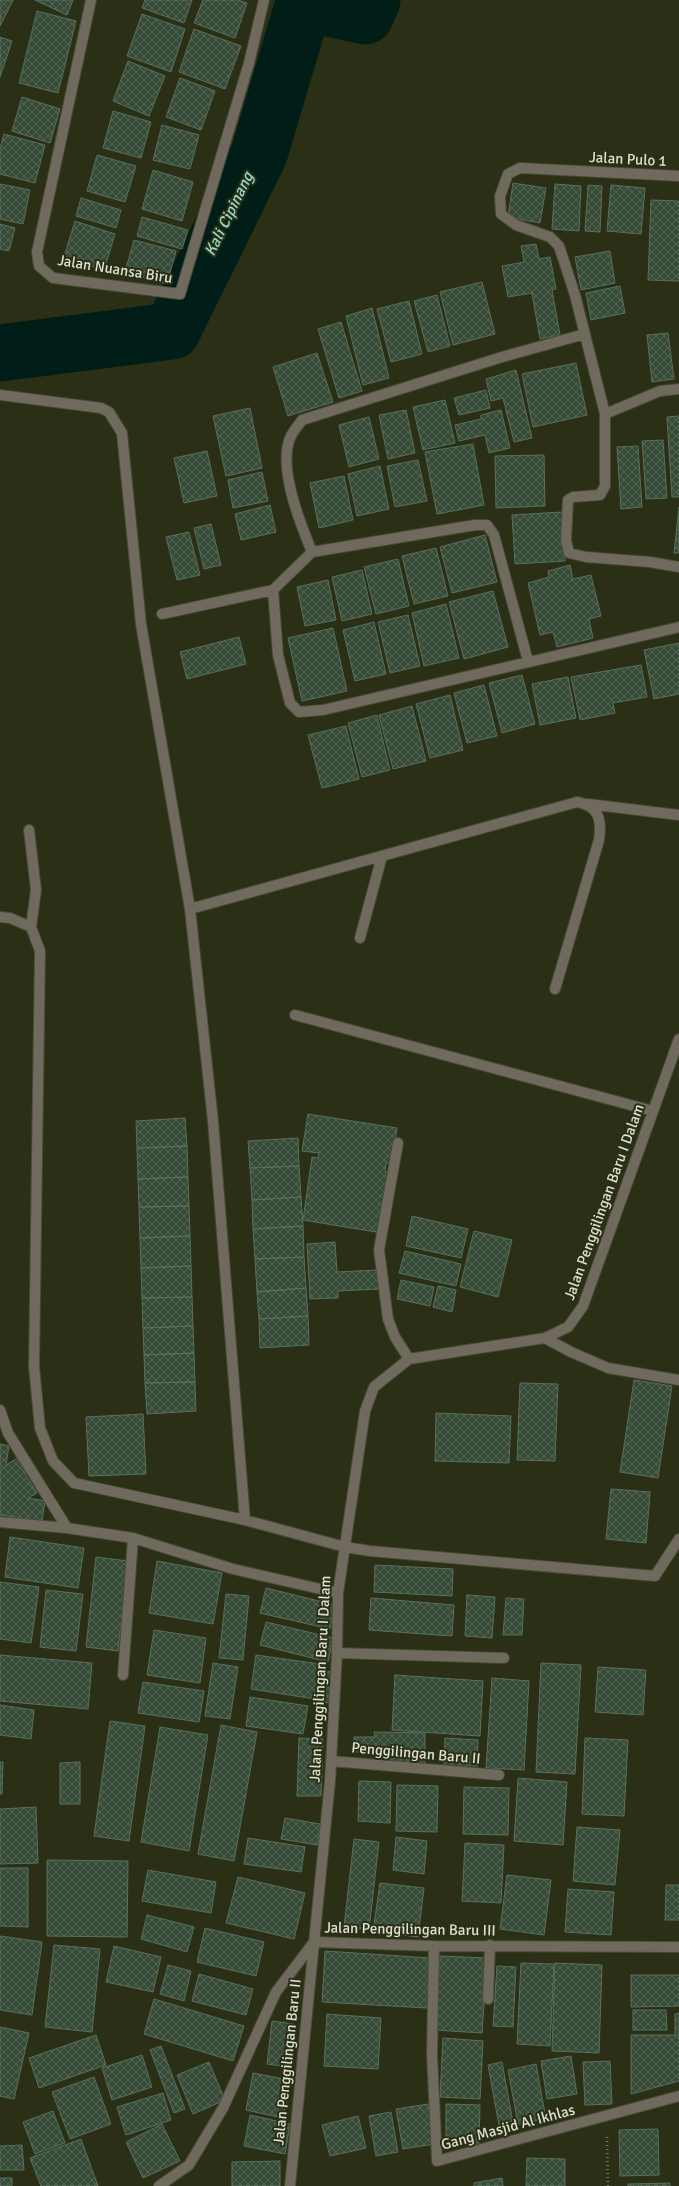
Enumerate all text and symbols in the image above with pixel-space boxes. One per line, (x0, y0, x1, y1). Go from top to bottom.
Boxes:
street label: Jalan Pulo 1 (589, 148, 667, 170)
water label: Kali Cipinang (200, 167, 259, 259)
street label: Jalan Nuansa Biru (56, 251, 174, 287)
street label: Jalan Penggilingan Baru I Dalam (560, 1102, 648, 1302)
street label: Jalan Penggilingan Baru I Dalam (306, 1575, 334, 1783)
street label: Penggilingan Baru II (351, 1738, 481, 1768)
street label: Jalan Penggilingan Baru III (324, 1919, 496, 1939)
street label: Jalan Penggilingan Baru II (269, 1978, 305, 2146)
street label: Gang Masjid Al Ikhlas (439, 2100, 577, 2154)

